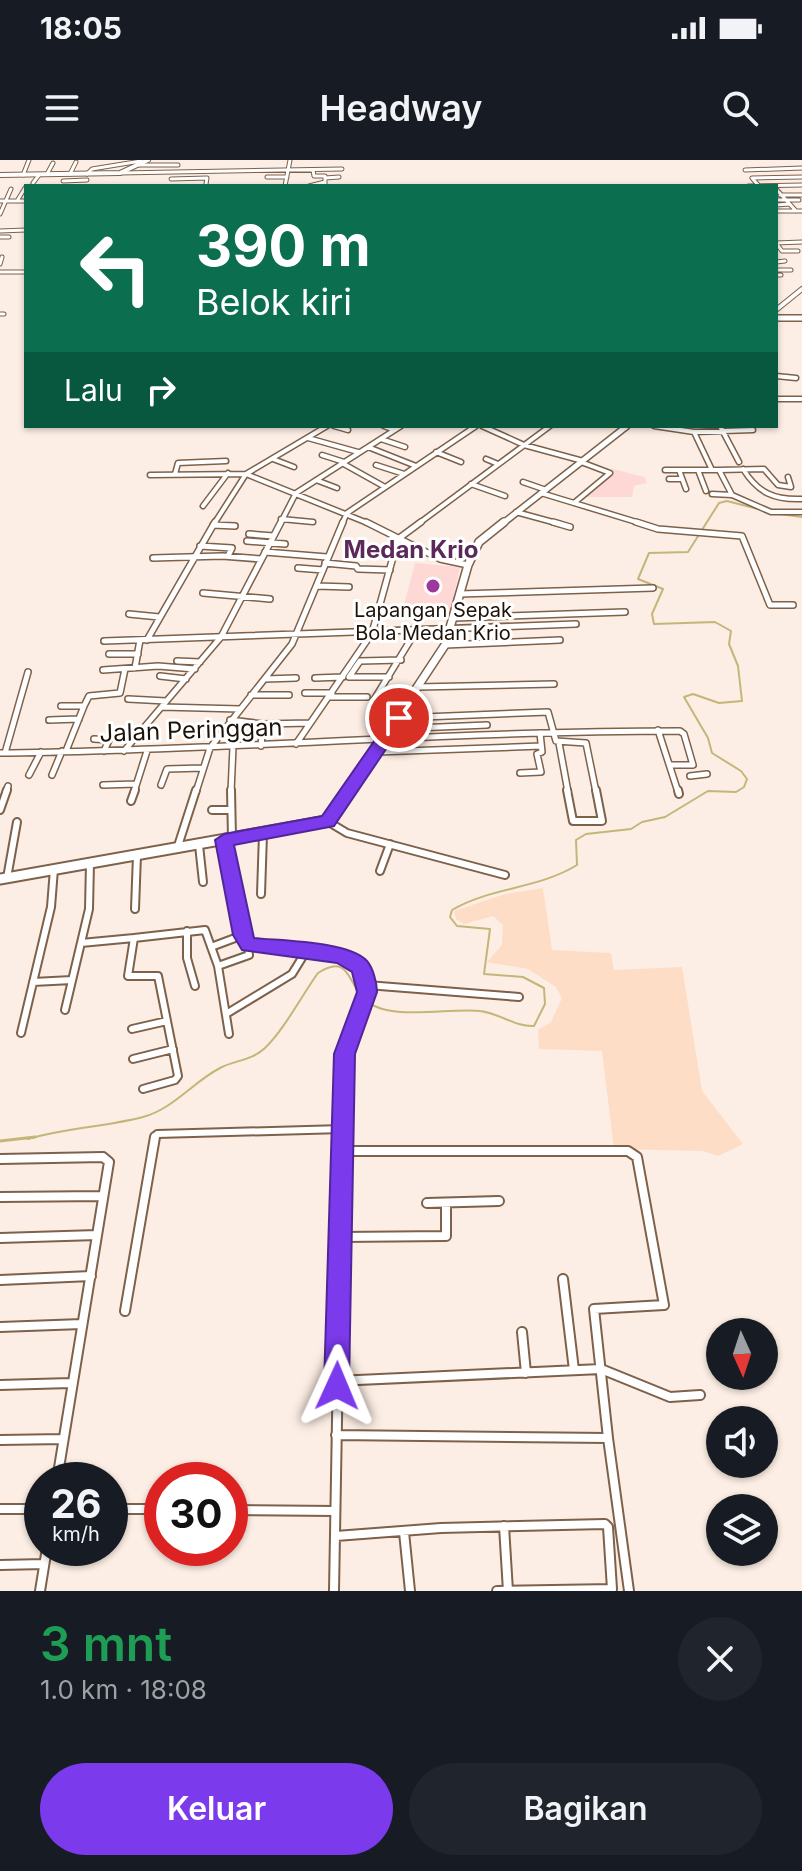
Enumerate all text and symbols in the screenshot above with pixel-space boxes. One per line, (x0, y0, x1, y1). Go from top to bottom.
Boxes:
text: 18:05 (40, 10, 122, 46)
icon: menu (40, 86, 84, 130)
text: Headway (319, 86, 483, 130)
icon: search (718, 86, 762, 130)
text: 390 m (196, 212, 371, 280)
icon: left (64, 216, 168, 320)
text: Belok kiri (196, 280, 352, 324)
icon: right (139, 368, 183, 412)
text: Lalu (64, 372, 123, 408)
district label: Medan Krio (344, 535, 478, 564)
marker: Lapangan Sepak Bola Medan Krio (424, 577, 442, 595)
place label: Lapangan Sepak Bola Medan Krio (354, 598, 512, 645)
pin (365, 684, 433, 752)
icon: arrive (377, 696, 421, 740)
street label: Jalan Peringgan (99, 712, 283, 748)
north arrow (706, 1318, 778, 1390)
map controls (706, 1318, 778, 1566)
position arrow (295, 1344, 379, 1428)
button: sound (706, 1406, 778, 1478)
speed limit sign: 30 (144, 1462, 248, 1566)
text: 26 (50, 1479, 102, 1528)
button: layers (706, 1494, 778, 1566)
text: km/h (52, 1522, 100, 1546)
text: 3 mnt (40, 1614, 172, 1673)
button: close (678, 1617, 762, 1701)
text: 1.0 km · 18:08 (40, 1674, 207, 1705)
button: Keluar (40, 1763, 393, 1855)
button: Bagikan (409, 1763, 762, 1855)

